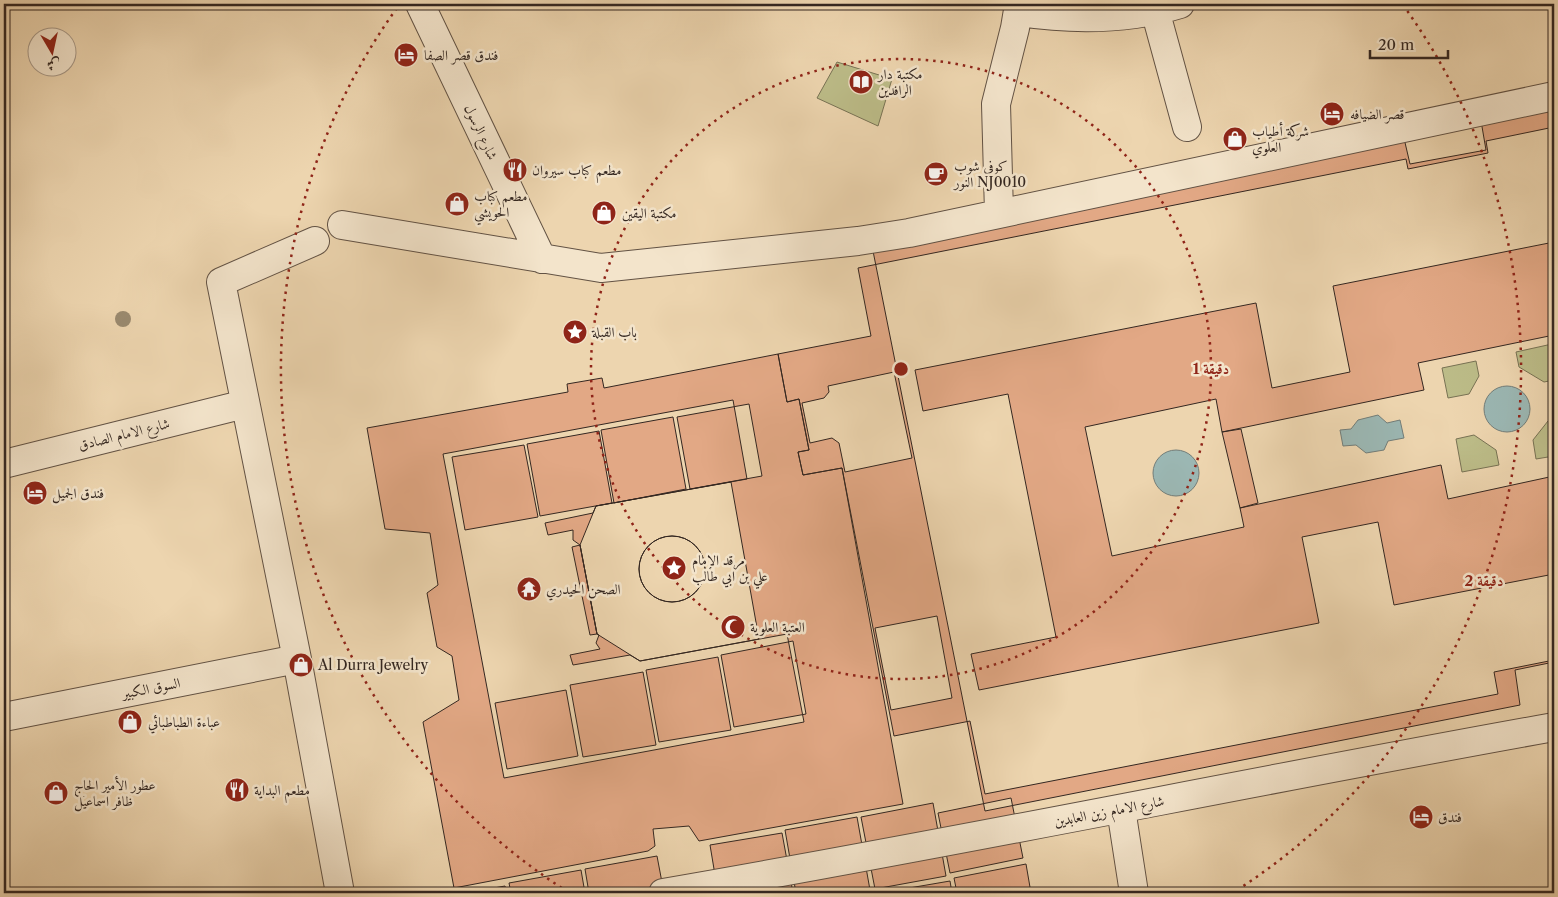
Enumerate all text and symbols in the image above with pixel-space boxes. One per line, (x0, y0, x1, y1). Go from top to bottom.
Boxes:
north arrow (28, 28, 78, 78)
scale bar (1370, 28, 1448, 60)
text: 20 m (1378, 35, 1414, 54)
hotel icon: فندق قصر الصفا (393, 42, 419, 68)
place label: فندق قصر الصفا (424, 46, 498, 65)
text: ش (46, 55, 62, 75)
place label: مكتبة دار الرافدين (876, 65, 922, 99)
library icon: مكتبة دار الرافدين (848, 69, 874, 95)
street label: شارع الرسول (458, 101, 502, 164)
hotel icon: قصر الضيافه (1319, 101, 1345, 127)
place label: قصر الضيافه (1350, 105, 1404, 124)
place label: شركة أطياب العلوي (1252, 121, 1309, 159)
shop icon: شركة أطياب العلوي (1222, 126, 1248, 152)
restaurant icon: مطعم كباب سيروان (502, 157, 528, 183)
place label: کوفی شوب النور NJ0010 (952, 157, 1026, 191)
place label: مطعم كباب سيروان (532, 161, 621, 184)
cafe icon: کوفی شوب النور NJ0010 (923, 161, 949, 187)
place label: مطعم كباب الحويشي (474, 187, 527, 226)
shop icon: مطعم كباب الحويشي (444, 191, 470, 217)
shop icon: مكتبة اليقين (591, 200, 617, 226)
place label: مكتبة اليقين (622, 204, 676, 222)
place icon: باب القبلة (562, 319, 588, 345)
place label: باب القبلة (591, 323, 637, 341)
text: 1 دقيقة (1193, 359, 1229, 378)
centre of rings (892, 360, 910, 378)
street label: شارع الامام الصادق (76, 414, 173, 458)
hotel icon: فندق الجميل (22, 480, 48, 506)
place label: فندق الجميل (52, 484, 104, 504)
place label: مرقد الإمام علي بن ابي طالب (692, 551, 768, 589)
place icon: مرقد الإمام علي بن ابي طالب (661, 555, 687, 581)
text: 2 دقيقة (1465, 571, 1503, 590)
temple icon: الصحن الحيدري (516, 576, 542, 602)
place label: الصحن الحيدري (546, 580, 621, 601)
mosque icon: العتبة العلوية (720, 614, 746, 640)
place label: العتبة العلوية (750, 618, 805, 636)
shop icon: Al Durra Jewelry (288, 652, 314, 678)
place label: Al Durra Jewelry (317, 656, 428, 674)
street label: السوق الكبير (118, 674, 182, 703)
shop icon: عباءة الطباطبائي (117, 709, 143, 735)
place label: عباءة الطباطبائي (148, 713, 220, 734)
place label: عطور الأمير الحاج ظافر اسماعيل (74, 775, 156, 812)
restaurant icon: مطعم البداية (224, 777, 250, 803)
shop icon: عطور الأمير الحاج ظافر اسماعيل (43, 780, 69, 806)
place label: مطعم البداية (254, 781, 310, 804)
street label: شارع الامام زين العابدين (1052, 791, 1166, 834)
hotel icon: فندق (1408, 804, 1434, 830)
place label: فندق (1438, 808, 1462, 826)

